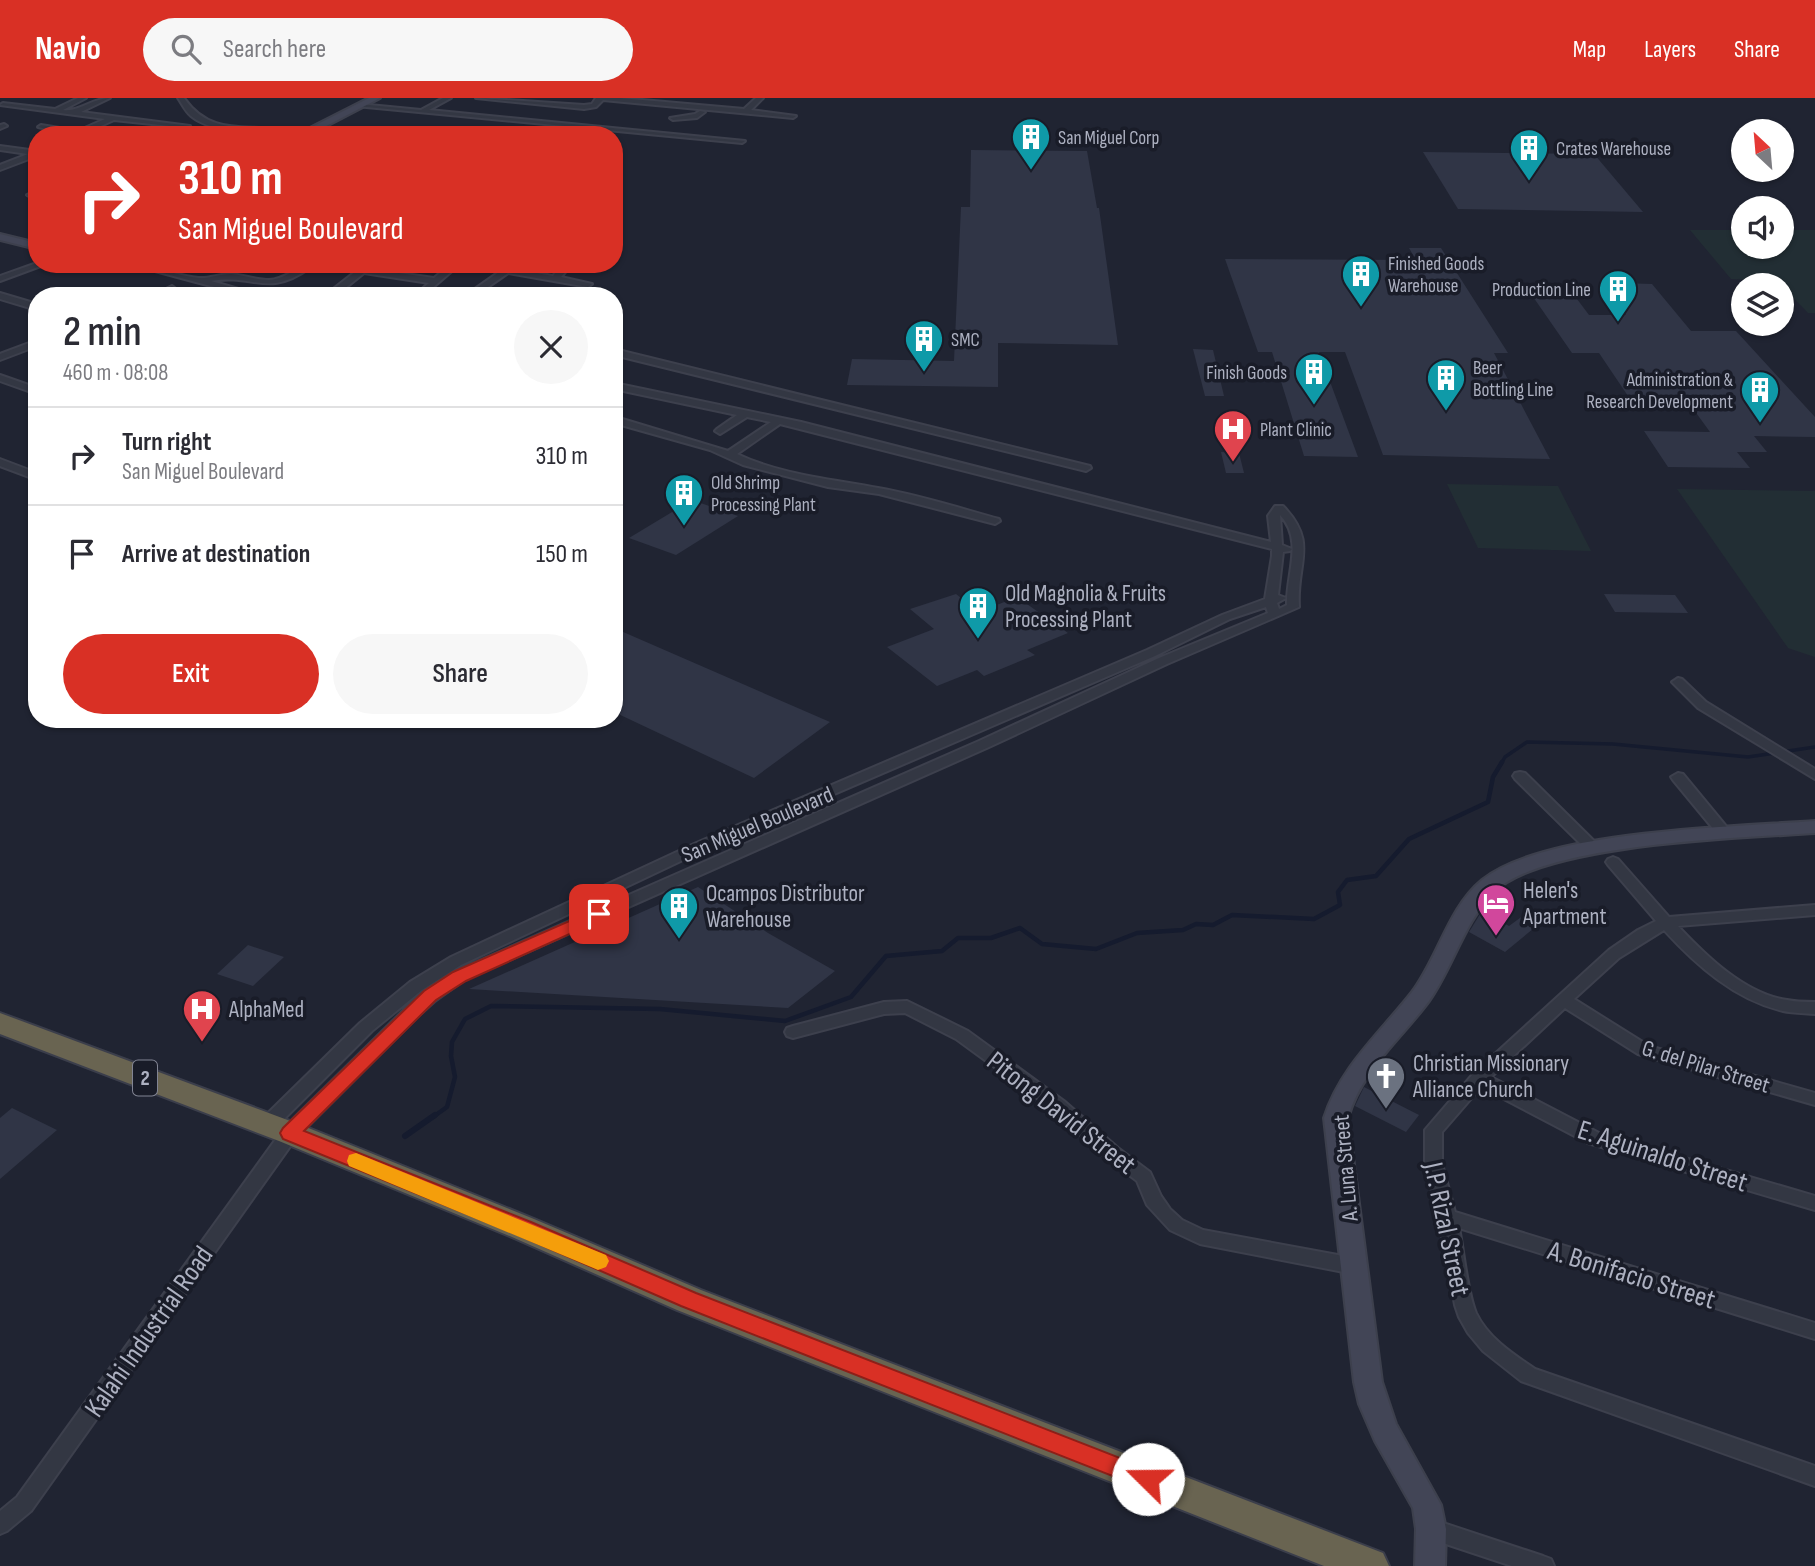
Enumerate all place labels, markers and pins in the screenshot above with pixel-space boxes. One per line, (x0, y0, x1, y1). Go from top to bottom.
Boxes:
building icon: San Miguel Corp (1010, 116, 1052, 171)
place label: San Miguel Corp (1058, 127, 1159, 150)
building icon: Crates Warehouse (1508, 127, 1550, 182)
place label: Crates Warehouse (1556, 138, 1671, 161)
building icon: Finished Goods Warehouse (1340, 253, 1382, 308)
place label: Finished Goods Warehouse (1388, 253, 1484, 298)
building icon: Production Line (1597, 268, 1639, 323)
place label: Production Line (1492, 279, 1591, 302)
building icon: SMC (903, 318, 945, 373)
place label: SMC (951, 329, 980, 352)
building icon: Finish Goods (1293, 351, 1335, 406)
building icon: Beer Bottling Line (1425, 357, 1467, 412)
place label: Beer Bottling Line (1473, 357, 1553, 402)
place label: Finish Goods (1206, 362, 1287, 385)
place label: Administration & Research Development (1586, 369, 1733, 414)
building icon: Administration & Research Development (1739, 369, 1781, 424)
hospital icon: Plant Clinic (1212, 408, 1254, 463)
place label: Plant Clinic (1260, 419, 1332, 442)
building icon: Old Shrimp Processing Plant (663, 472, 705, 527)
place label: Old Shrimp Processing Plant (711, 472, 816, 517)
place label: Old Magnolia & Fruits Processing Plant (1005, 580, 1166, 634)
building icon: Old Magnolia & Fruits Processing Plant (957, 585, 999, 640)
place label: Helen's Apartment (1522, 877, 1607, 931)
place label: Ocampos Distributor Warehouse (706, 880, 865, 934)
hotel icon: Helen's Apartment (1475, 882, 1517, 937)
pin (569, 884, 629, 944)
building icon: Ocampos Distributor Warehouse (658, 885, 700, 940)
hospital icon: AlphaMed (181, 988, 223, 1043)
place label: AlphaMed (228, 996, 304, 1024)
place label: Christian Missionary Alliance Church (1412, 1050, 1569, 1104)
church icon: Christian Missionary Alliance Church (1365, 1055, 1407, 1110)

